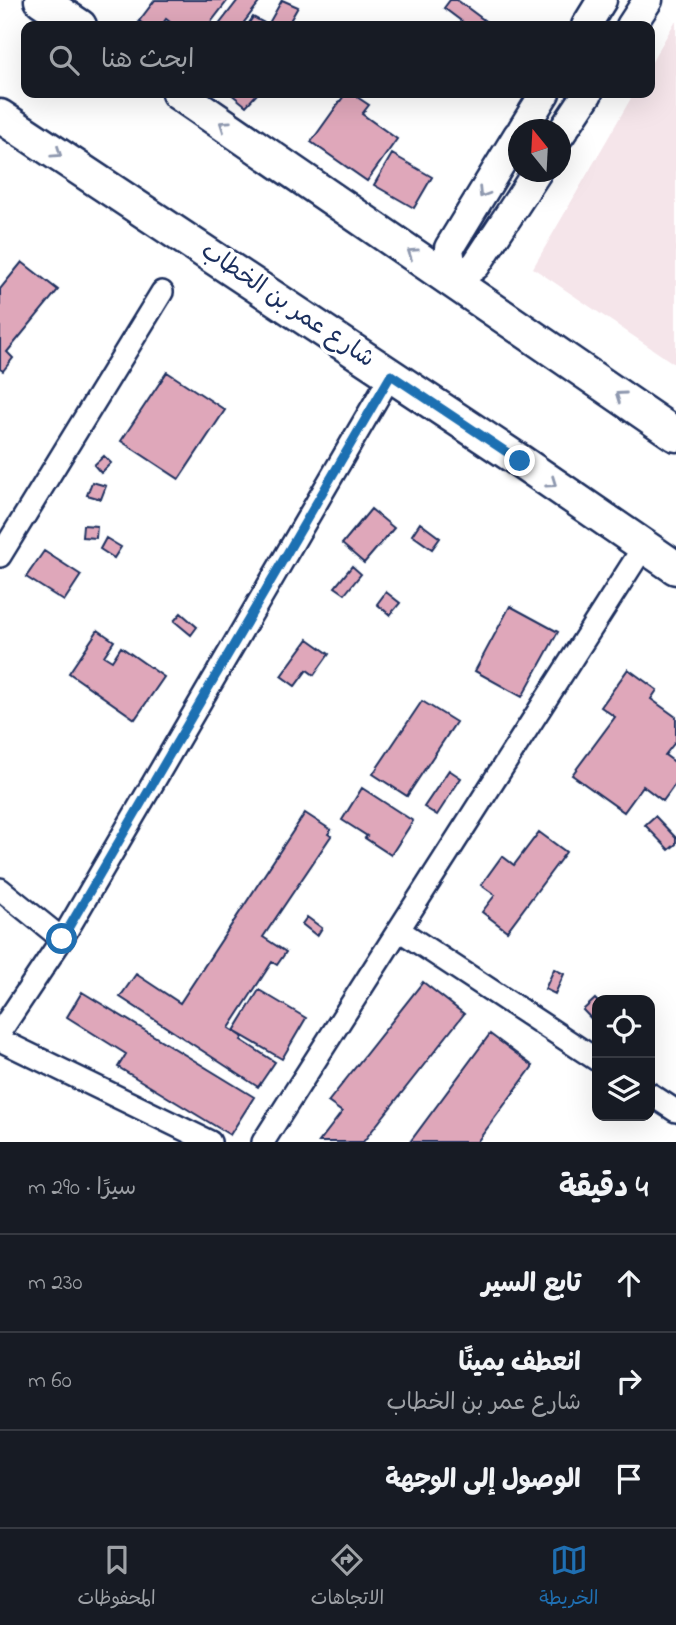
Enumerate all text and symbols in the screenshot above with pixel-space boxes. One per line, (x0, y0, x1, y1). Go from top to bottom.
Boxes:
search box (21, 21, 655, 98)
icon: search (45, 41, 83, 79)
text: ابحث هنا (101, 42, 194, 80)
north arrow (508, 119, 571, 182)
one-way arrow (219, 121, 232, 133)
one-way arrow (49, 145, 62, 158)
one-way arrow (478, 186, 491, 199)
street label: شارع عمر بن الخطاب (193, 235, 381, 377)
one-way arrow (407, 249, 420, 261)
one-way arrow (615, 392, 628, 404)
route end (504, 445, 535, 476)
one-way arrow (544, 475, 557, 487)
route start (46, 923, 77, 954)
map controls (592, 995, 655, 1121)
button: locate (592, 995, 655, 1058)
button: layers (592, 1058, 655, 1121)
text: 4 دقيقة (559, 1167, 648, 1211)
text: سيرًا · 290 m (28, 1172, 136, 1205)
icon: ahead (610, 1264, 648, 1302)
text: تابع السير (482, 1266, 581, 1304)
text: 230 m (28, 1267, 82, 1300)
text: انعطف يمينًا (458, 1345, 581, 1383)
icon: right (610, 1362, 648, 1400)
text: 60 m (28, 1365, 72, 1398)
text: شارع عمر بن الخطاب (386, 1387, 581, 1420)
icon: arrive (610, 1460, 648, 1498)
text: الوصول إلى الوجهة (385, 1462, 581, 1500)
tab: المحفوظات (78, 1541, 156, 1614)
tab: الاتجاهات (311, 1541, 384, 1614)
tab: الخريطة (539, 1541, 598, 1614)

